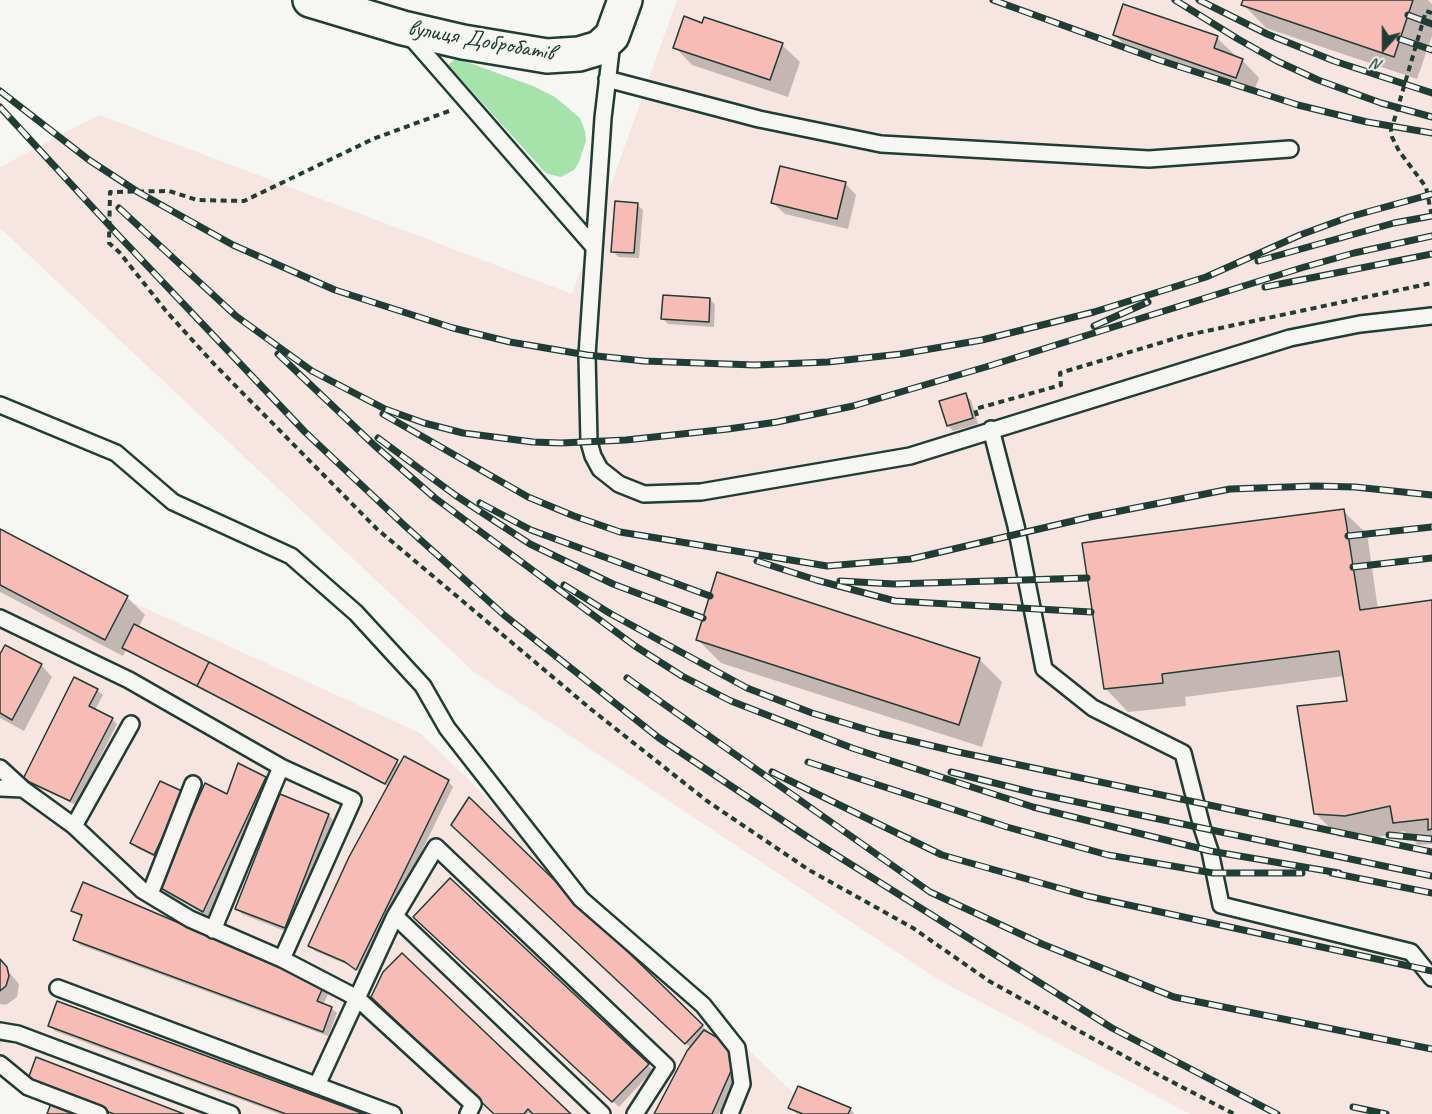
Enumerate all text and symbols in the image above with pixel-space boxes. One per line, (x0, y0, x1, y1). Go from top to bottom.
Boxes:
street label: вулиця Добробатів (406, 14, 556, 68)
north arrow (1354, 18, 1414, 78)
text: N (1369, 54, 1386, 76)

